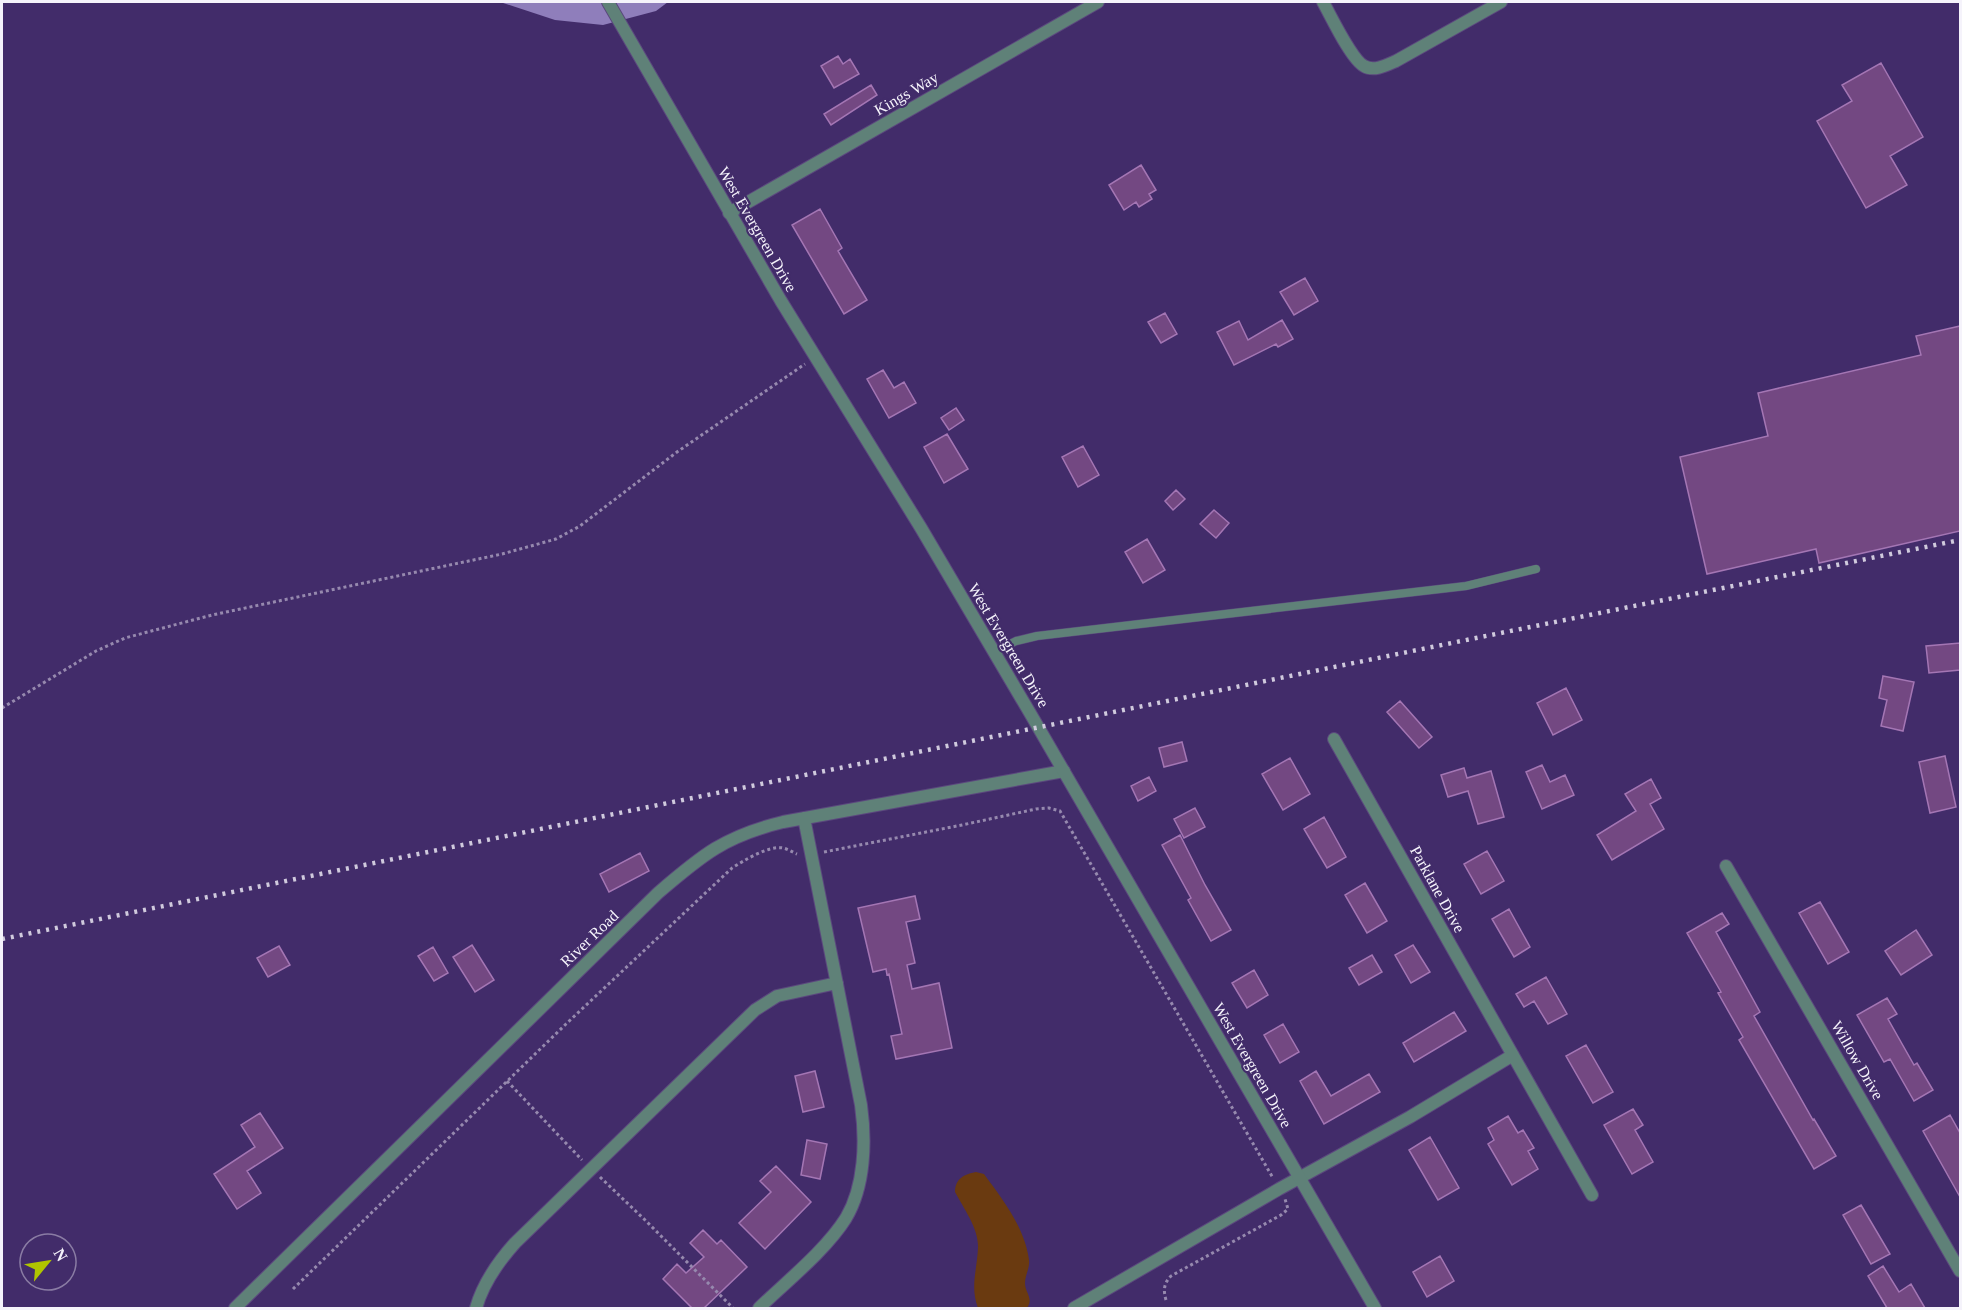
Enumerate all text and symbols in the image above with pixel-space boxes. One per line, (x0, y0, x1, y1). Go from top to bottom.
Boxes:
street label: Kings Way (871, 68, 942, 119)
street label: West Evergreen Drive (714, 164, 800, 295)
street label: West Evergreen Drive (964, 580, 1052, 711)
street label: Parklane Drive (1407, 843, 1468, 936)
street label: River Road (557, 907, 622, 970)
street label: West Evergreen Drive (1209, 1000, 1295, 1131)
street label: Willow Drive (1828, 1018, 1887, 1103)
north arrow (18, 1232, 78, 1292)
text: N (50, 1245, 71, 1264)

